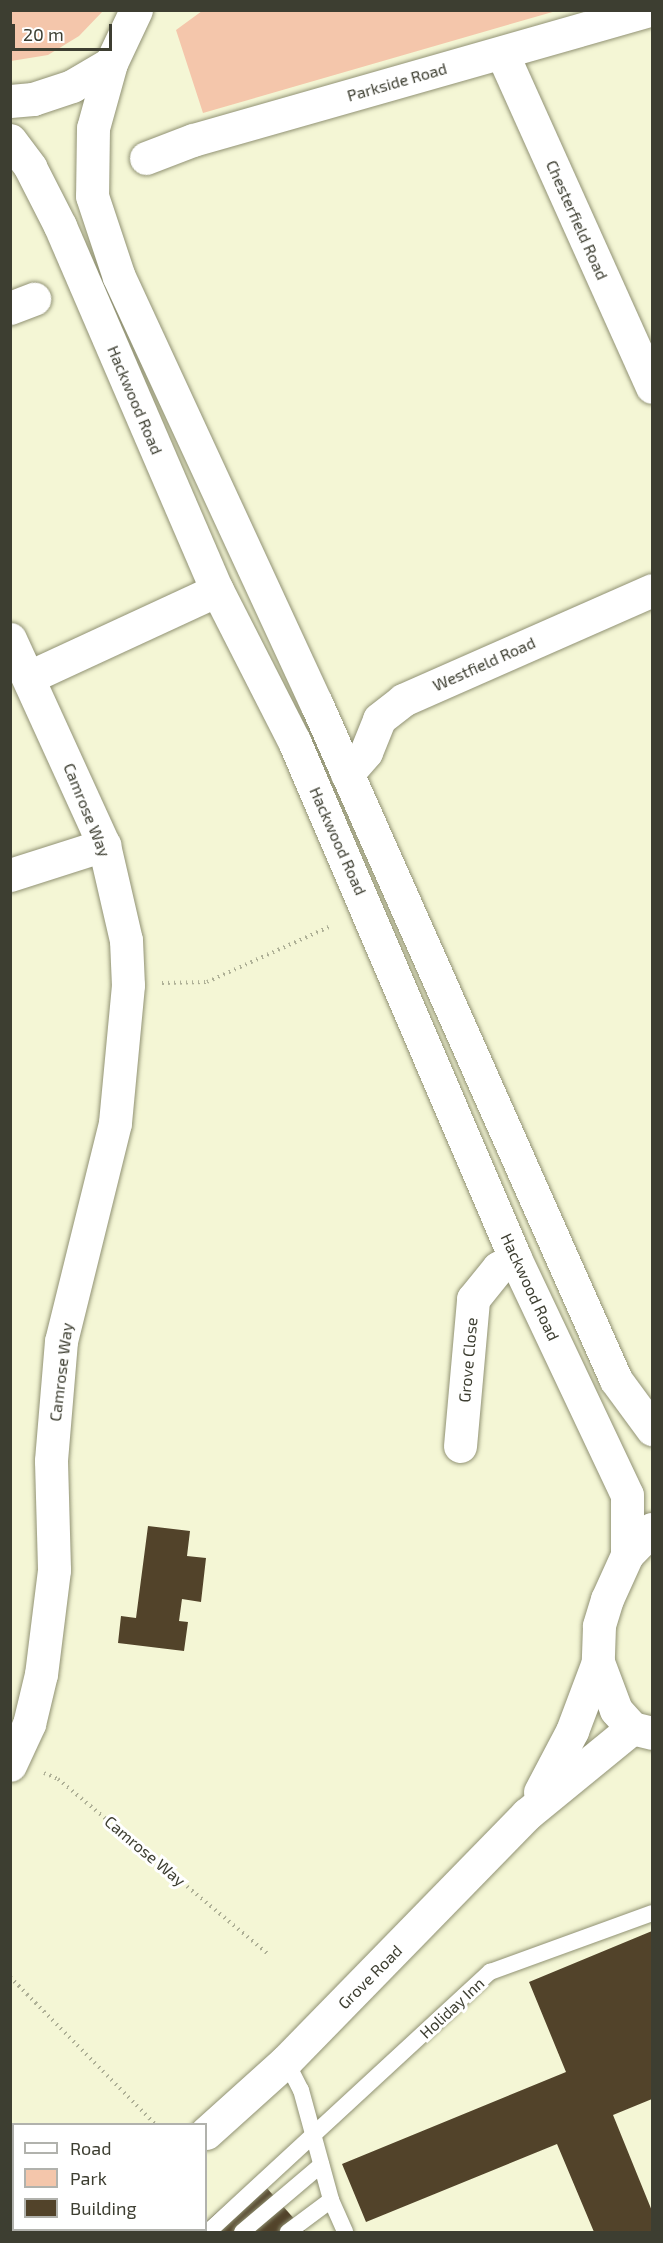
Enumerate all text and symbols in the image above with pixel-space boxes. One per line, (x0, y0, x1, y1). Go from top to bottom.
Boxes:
scale bar (15, 12, 116, 50)
text: 20 m (23, 23, 64, 45)
street label: Parkside Road (345, 59, 449, 105)
street label: Chesterfield Road (542, 157, 612, 283)
street label: Hackwood Road (103, 343, 167, 457)
street label: Westfield Road (430, 633, 538, 695)
street label: Camrose Way (59, 760, 115, 860)
street label: Hackwood Road (306, 784, 370, 898)
street label: Hackwood Road (497, 1230, 563, 1344)
street label: Grove Close (455, 1317, 481, 1403)
street label: Camrose Way (45, 1321, 77, 1423)
street label: Camrose Way (101, 1812, 189, 1890)
street label: Grove Road (334, 1941, 406, 2013)
street label: Holiday Inn (416, 1973, 488, 2043)
legend (12, 2123, 207, 2231)
text: Road (70, 2137, 111, 2159)
text: Park (70, 2167, 107, 2189)
text: Building (70, 2197, 137, 2219)

